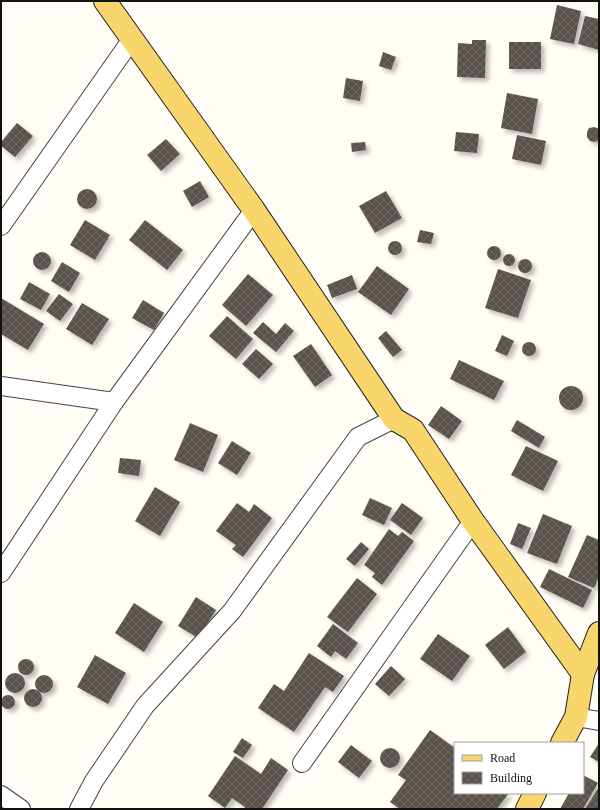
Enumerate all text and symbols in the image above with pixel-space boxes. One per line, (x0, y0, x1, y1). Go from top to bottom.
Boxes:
legend (454, 742, 584, 794)
text: Road (490, 751, 515, 765)
text: Building (490, 771, 532, 785)

